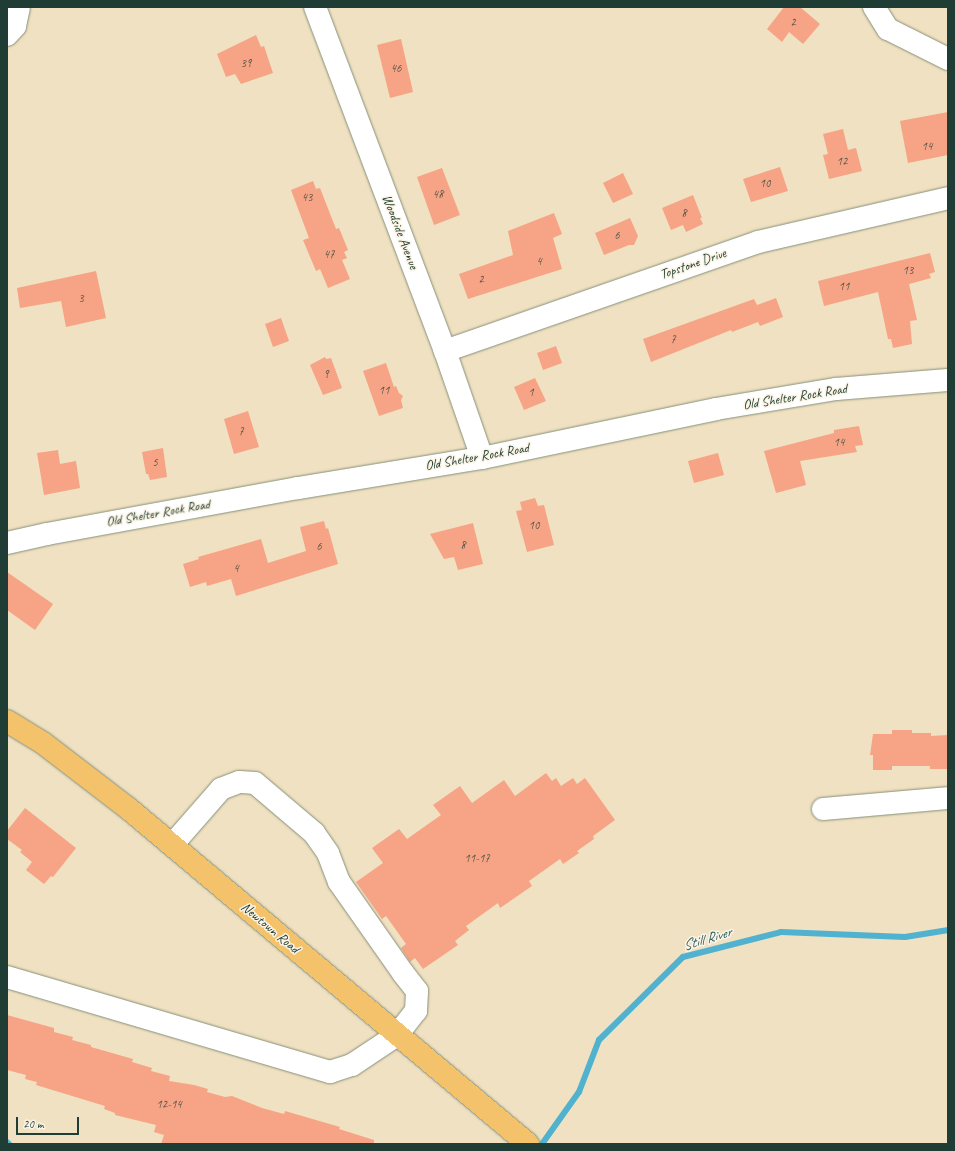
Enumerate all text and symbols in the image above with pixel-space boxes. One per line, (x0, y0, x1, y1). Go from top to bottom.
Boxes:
house number: 2 (790, 16, 796, 30)
house number: 39 (241, 57, 251, 71)
house number: 46 (391, 62, 401, 76)
house number: 14 (922, 140, 932, 154)
house number: 12 (837, 155, 847, 169)
house number: 10 (760, 177, 770, 191)
house number: 48 (433, 188, 443, 202)
house number: 43 (302, 191, 312, 205)
street label: Woodside Avenue (378, 192, 422, 272)
house number: 8 (681, 207, 687, 221)
house number: 6 (614, 229, 620, 243)
street label: Topstone Drive (658, 245, 728, 283)
house number: 47 (324, 248, 334, 262)
house number: 4 (536, 255, 542, 269)
house number: 13 (903, 264, 913, 278)
house number: 2 (478, 273, 484, 287)
house number: 11 (839, 280, 849, 294)
house number: 3 (78, 292, 84, 306)
house number: 7 (670, 333, 676, 347)
house number: 9 (323, 368, 329, 382)
street label: Old Shelter Rock Road (741, 380, 849, 414)
house number: 11 (379, 384, 389, 398)
house number: 1 (528, 386, 534, 400)
house number: 7 (238, 425, 244, 439)
house number: 14 (834, 436, 844, 450)
street label: Old Shelter Rock Road (423, 440, 531, 474)
house number: 5 (152, 456, 158, 470)
street label: Old Shelter Rock Road (104, 496, 212, 530)
house number: 10 (529, 519, 539, 533)
house number: 8 (460, 539, 466, 553)
house number: 6 (316, 540, 322, 554)
house number: 4 (233, 562, 239, 576)
house number: 11-17 (464, 852, 490, 866)
street label: Newtown Road (238, 899, 302, 957)
water label: Still River (680, 923, 734, 955)
house number: 12-14 (156, 1098, 182, 1112)
scale bar (18, 1109, 81, 1135)
text: 20 m (23, 1116, 43, 1132)

